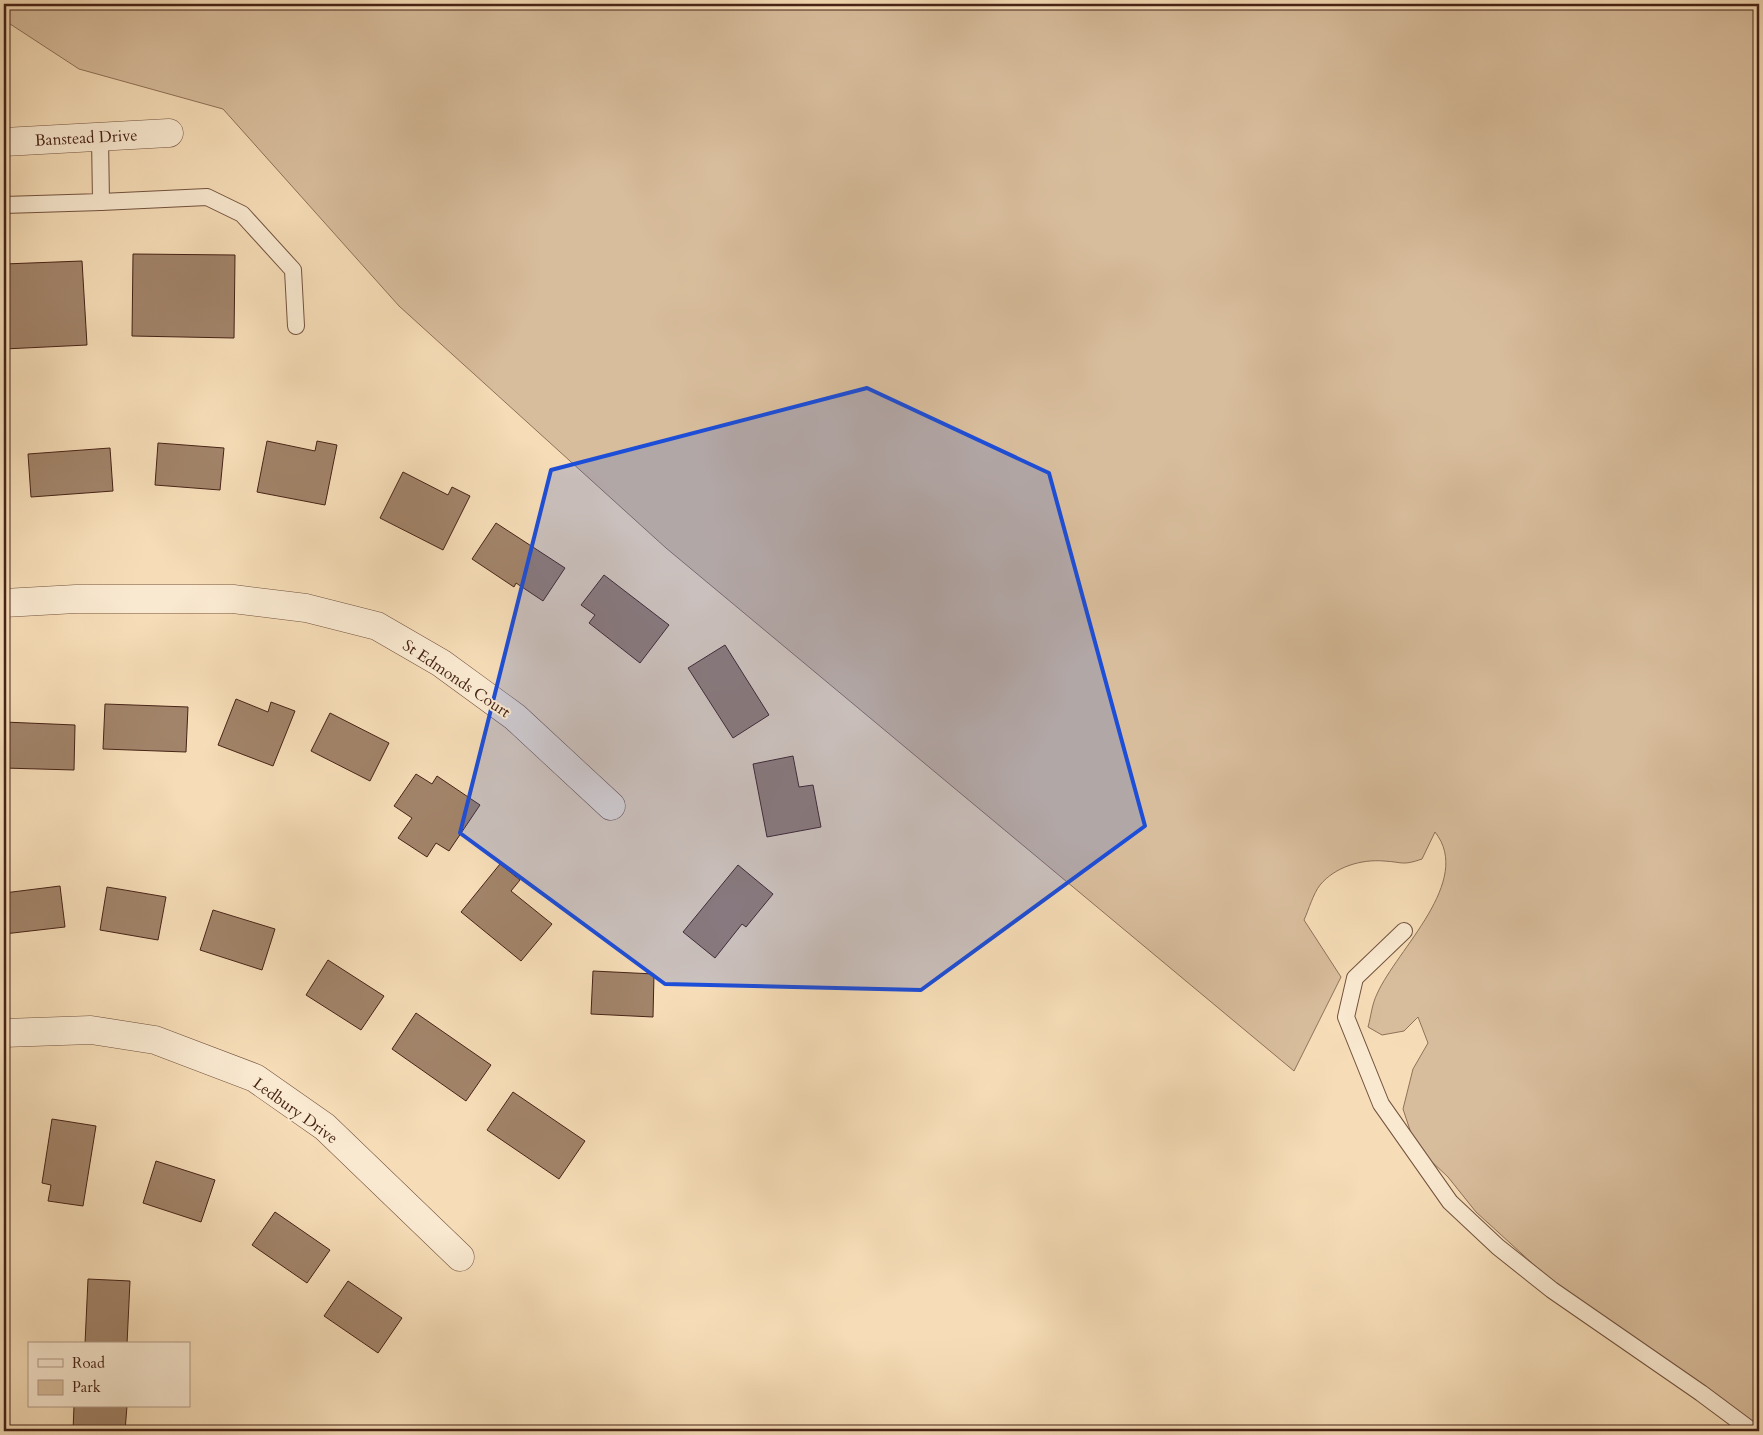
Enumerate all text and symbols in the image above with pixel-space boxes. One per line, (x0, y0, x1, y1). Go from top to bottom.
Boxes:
street label: Banstead Drive (34, 124, 138, 152)
street label: St Edmonds Court (398, 635, 515, 723)
street label: Ledbury Drive (248, 1072, 342, 1149)
legend (28, 1342, 190, 1408)
text: Road (72, 1353, 105, 1373)
text: Park (72, 1377, 101, 1397)

